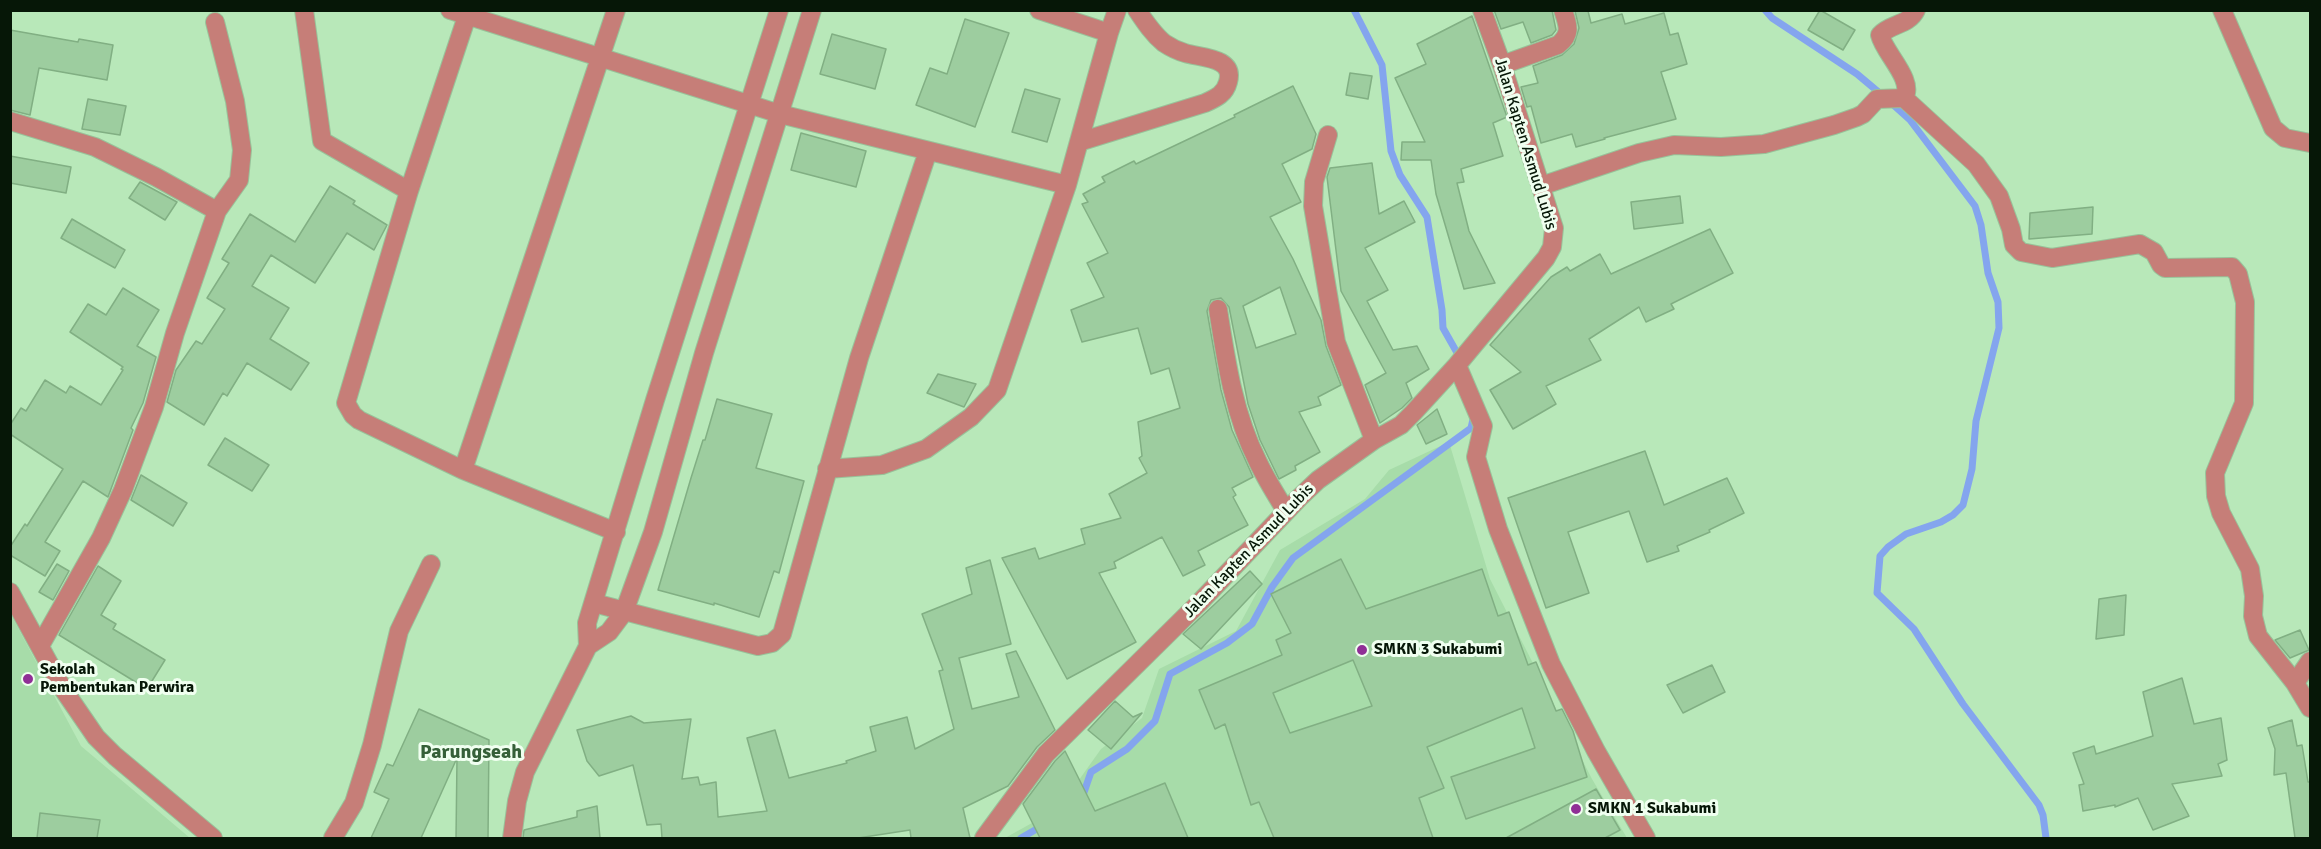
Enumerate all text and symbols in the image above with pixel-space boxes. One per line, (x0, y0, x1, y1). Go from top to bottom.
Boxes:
street label: Jalan Kapten Asmud Lubis (1490, 56, 1560, 232)
street label: Jalan Kapten Asmud Lubis (1180, 480, 1318, 622)
place label: SMKN 3 Sukabumi (1374, 640, 1502, 660)
marker: SMKN 3 Sukabumi (1355, 643, 1369, 657)
place label: Sekolah Pembentukan Perwira (40, 660, 194, 698)
marker: Sekolah Pembentukan Perwira (21, 672, 35, 686)
district label: Parungseah (420, 741, 522, 765)
place label: SMKN 1 Sukabumi (1588, 799, 1716, 819)
marker: SMKN 1 Sukabumi (1569, 802, 1583, 816)

